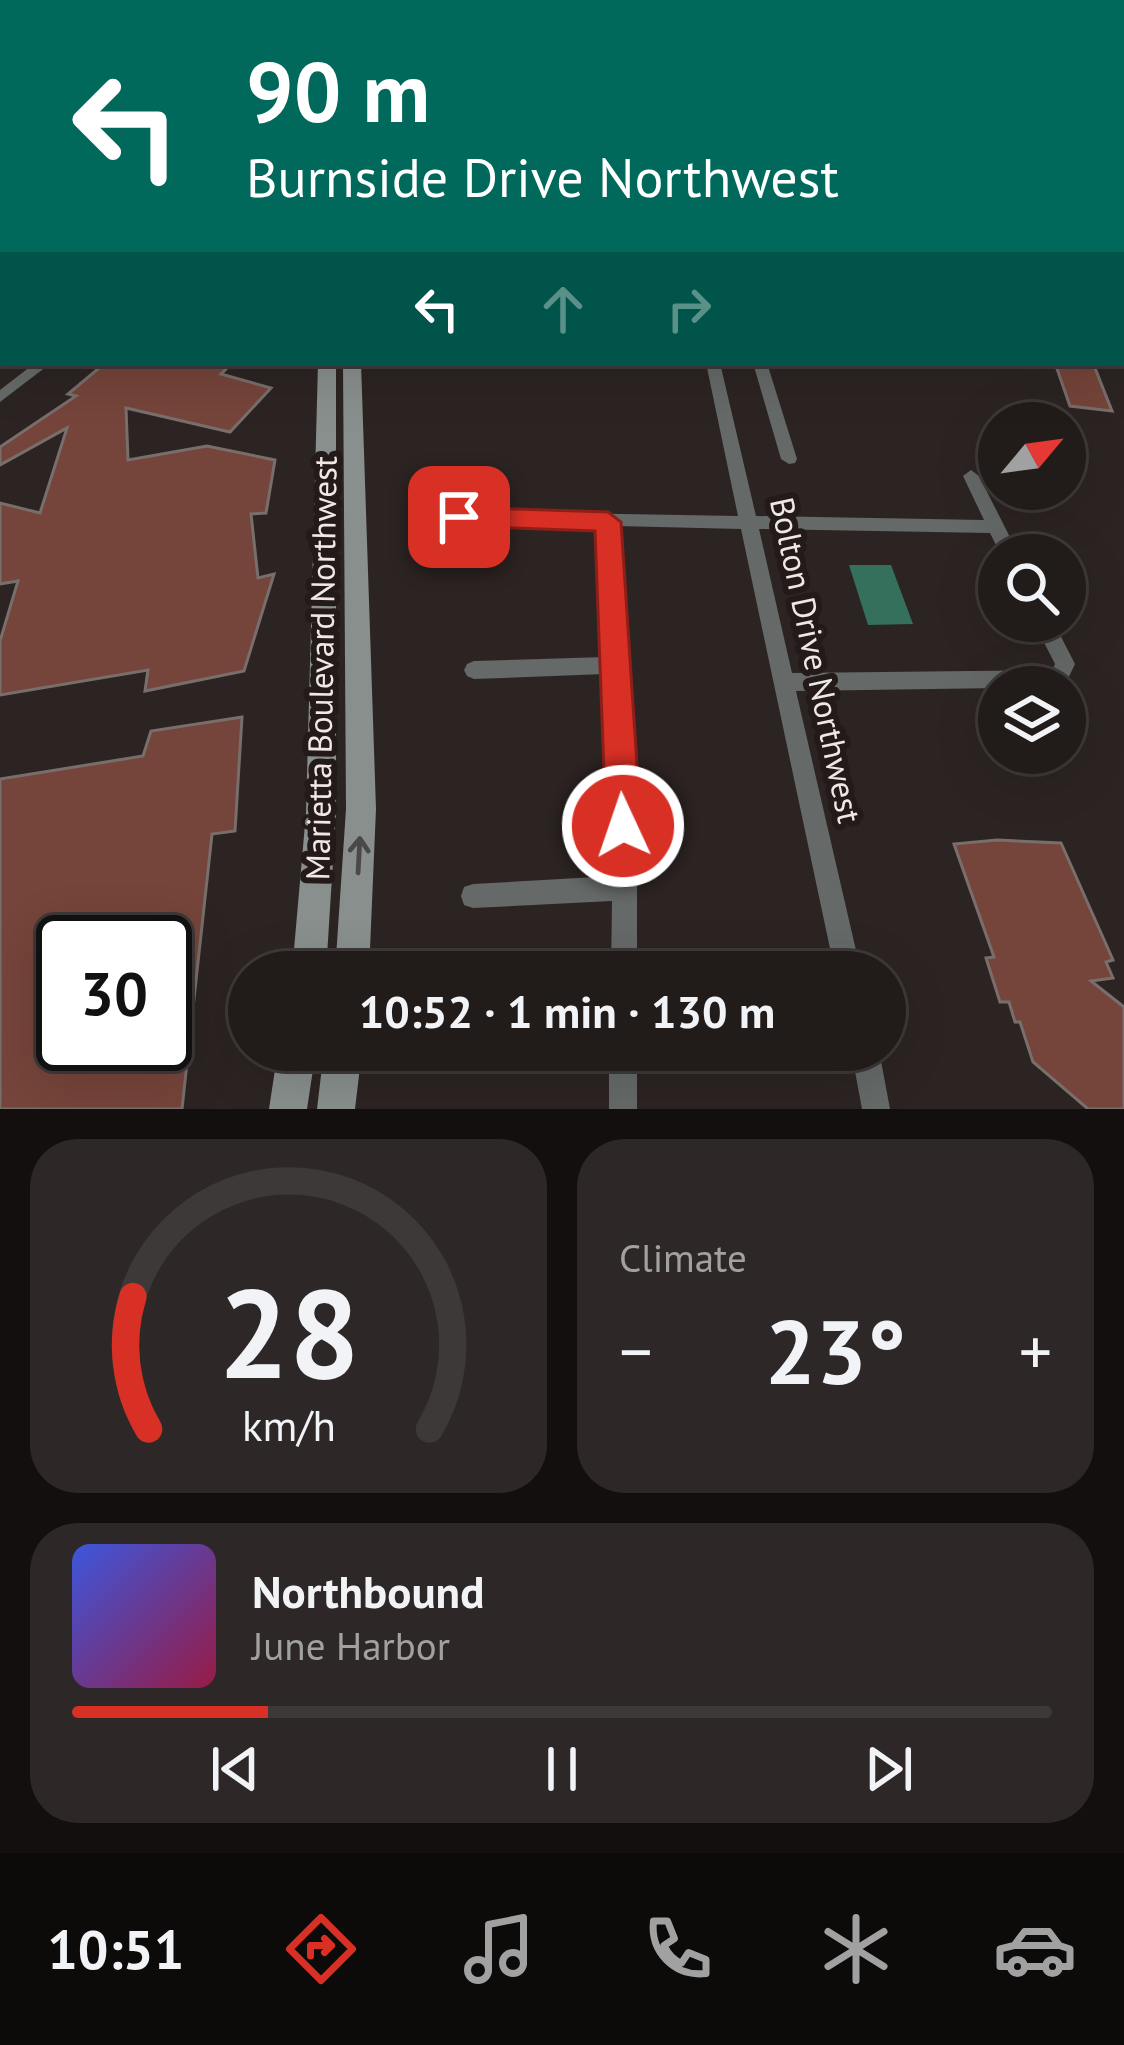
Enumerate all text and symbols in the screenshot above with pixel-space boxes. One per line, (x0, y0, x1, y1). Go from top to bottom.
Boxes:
text: 90 m (246, 36, 430, 145)
icon: left (48, 48, 204, 204)
text: Burnside Drive Northwest (246, 142, 839, 212)
icon: left (404, 276, 470, 342)
icon: ahead (530, 276, 596, 342)
icon: right (656, 276, 722, 342)
north arrow (978, 402, 1086, 510)
map controls (978, 402, 1086, 774)
street label: Marietta Boulevard Northwest (295, 455, 346, 881)
pin (408, 466, 510, 568)
icon: arrive (426, 484, 492, 550)
street label: Bolton Drive Northwest (761, 493, 872, 827)
button: search (978, 534, 1086, 642)
button: layers (978, 666, 1086, 774)
position arrow (560, 763, 686, 889)
one-way arrow (348, 836, 371, 875)
speed limit sign: 30 (36, 915, 192, 1071)
text: 10:52 · 1 min · 130 m (359, 982, 775, 1040)
text: Climate (619, 1232, 747, 1283)
text: 28 (218, 1251, 359, 1412)
text: 23° (765, 1292, 906, 1409)
text: − (619, 1308, 652, 1393)
text: + (1019, 1308, 1052, 1393)
text: km/h (241, 1397, 336, 1453)
text: Northbound (252, 1562, 484, 1620)
text: June Harbor (252, 1620, 450, 1671)
icon: previous (202, 1736, 268, 1802)
icon: pause (529, 1736, 595, 1802)
icon: next (856, 1736, 922, 1802)
icon: directions (279, 1907, 363, 1991)
icon: music (457, 1907, 541, 1991)
icon: phone (636, 1907, 720, 1991)
icon: climate (814, 1907, 898, 1991)
icon: car (993, 1907, 1077, 1991)
text: 10:51 (47, 1914, 184, 1984)

